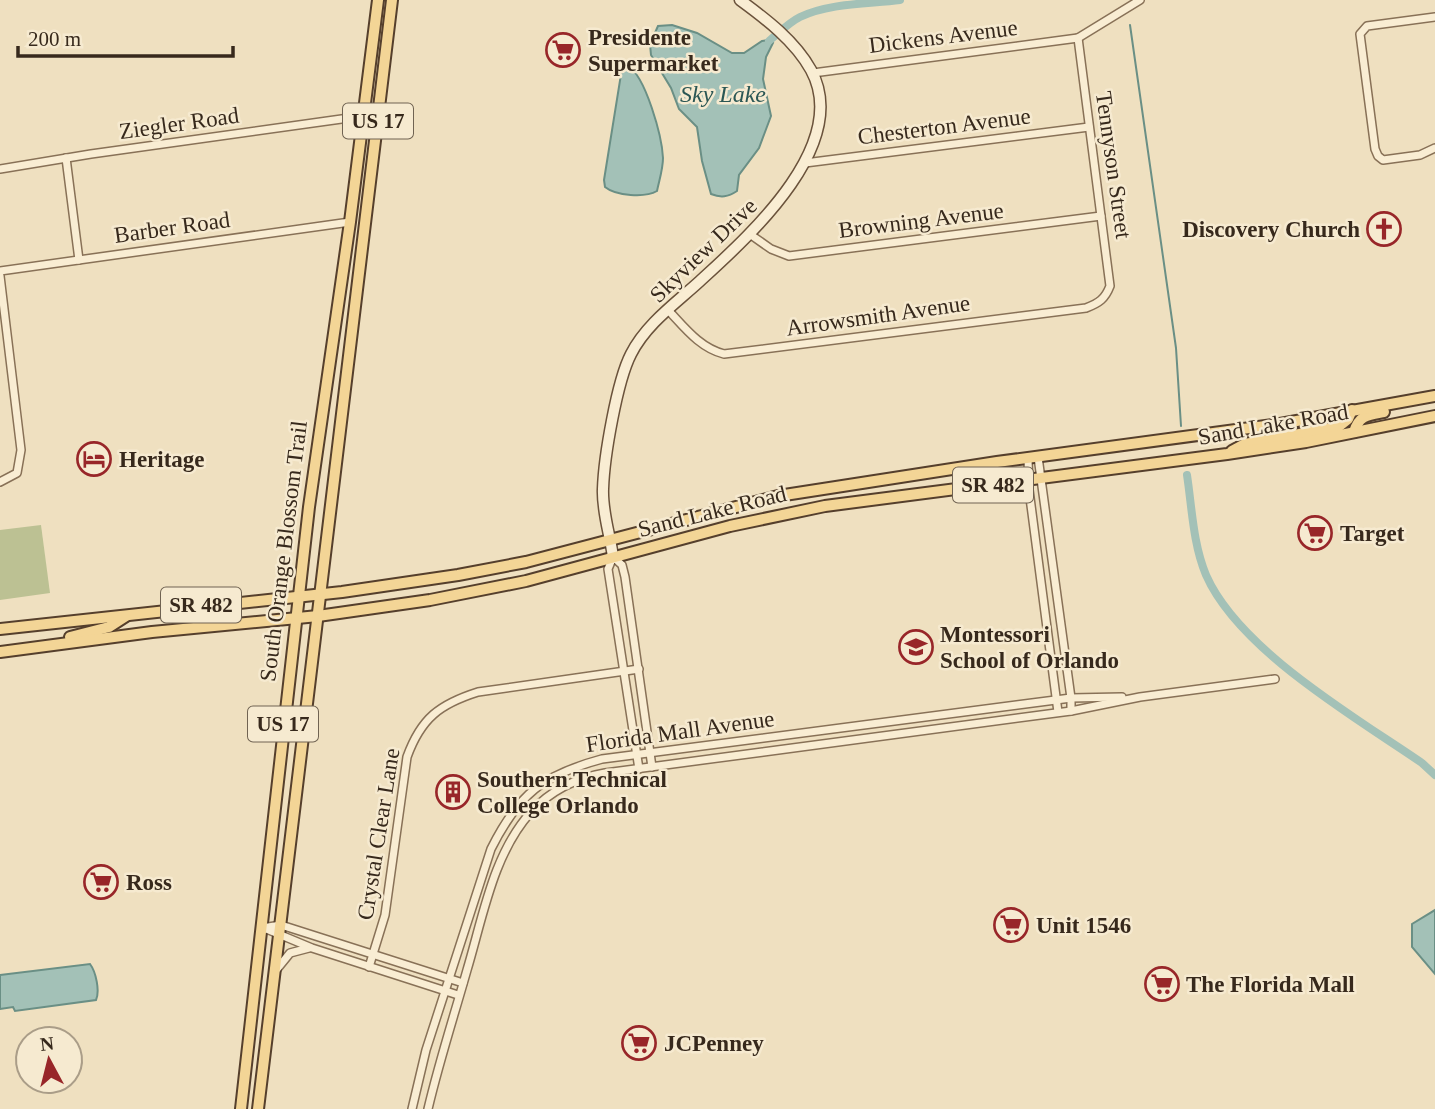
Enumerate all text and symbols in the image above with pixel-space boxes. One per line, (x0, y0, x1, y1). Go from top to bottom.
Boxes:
scale bar (18, 14, 233, 58)
street label: Dickens Avenue (867, 15, 1019, 58)
place label: Presidente Supermarket (588, 25, 719, 76)
text: 200 m (28, 27, 81, 51)
supermarket icon: Presidente Supermarket (544, 31, 582, 69)
water label: Sky Lake (680, 81, 766, 107)
street label: Tennyson Street (1091, 90, 1136, 241)
street label: Ziegler Road (118, 103, 241, 144)
street label: Chesterton Avenue (856, 103, 1032, 150)
road number: US 17 (343, 104, 413, 138)
street label: Skyview Drive (645, 193, 762, 307)
street label: Browning Avenue (837, 198, 1005, 243)
street label: Barber Road (112, 207, 232, 248)
church icon: Discovery Church (1365, 210, 1403, 248)
place label: Discovery Church (1182, 217, 1360, 242)
street label: Arrowsmith Avenue (784, 290, 972, 341)
street label: Sand Lake Road (1196, 399, 1351, 450)
street label: South Orange Blossom Trail (255, 419, 312, 683)
hotel icon: Heritage (75, 440, 113, 478)
place label: Heritage (119, 447, 205, 472)
road number: SR 482 (953, 468, 1033, 503)
street label: Sand Lake Road (635, 481, 789, 542)
supermarket icon: Target (1296, 514, 1334, 552)
place label: Target (1340, 521, 1405, 546)
road number: SR 482 (161, 588, 241, 622)
place label: Montessori School of Orlando (940, 622, 1119, 673)
school or university icon: Montessori School of Orlando (897, 628, 935, 666)
road number: US 17 (248, 706, 318, 742)
street label: Florida Mall Avenue (584, 706, 776, 757)
street label: Crystal Clear Lane (353, 746, 404, 922)
place label: Southern Technical College Orlando (477, 767, 667, 818)
building icon: Southern Technical College Orlando (434, 773, 472, 811)
supermarket icon: Ross (82, 863, 120, 901)
place label: Ross (126, 870, 172, 895)
supermarket icon: Unit 1546 (992, 906, 1030, 944)
place label: Unit 1546 (1036, 913, 1131, 938)
supermarket icon: The Florida Mall (1143, 965, 1181, 1003)
place label: The Florida Mall (1186, 972, 1355, 997)
supermarket icon: JCPenney (620, 1024, 658, 1062)
north arrow (14, 1025, 84, 1095)
place label: JCPenney (664, 1031, 764, 1056)
text: N (39, 1032, 55, 1055)

